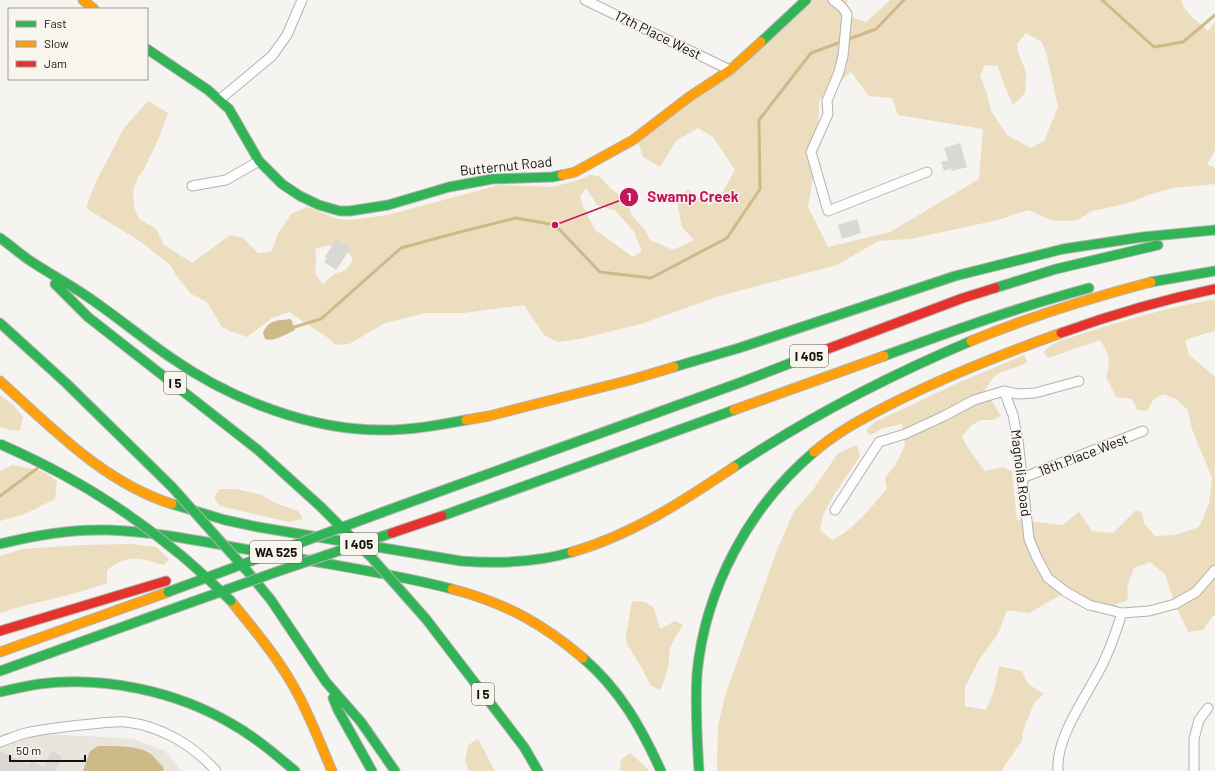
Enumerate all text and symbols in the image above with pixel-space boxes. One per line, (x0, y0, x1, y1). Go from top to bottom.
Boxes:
street label: 17th Place West (612, 6, 704, 63)
legend (8, 8, 148, 80)
text: Fast (44, 16, 67, 30)
text: Slow (44, 36, 69, 50)
text: Jam (44, 56, 67, 70)
street label: Butternut Road (459, 152, 553, 179)
callout: Swamp Creek (619, 184, 746, 211)
text: Swamp Creek (647, 187, 739, 205)
text: 1 (627, 189, 631, 203)
road number: I 405 (790, 345, 828, 367)
road number: I 5 (164, 372, 186, 394)
street label: Magnolia Road (1008, 429, 1035, 517)
street label: 18th Place West (1036, 430, 1130, 479)
road number: I 405 (340, 533, 378, 555)
road number: WA 525 (250, 541, 302, 563)
road number: I 5 (472, 683, 494, 705)
scale bar (10, 737, 85, 763)
text: 50 m (16, 743, 41, 757)

